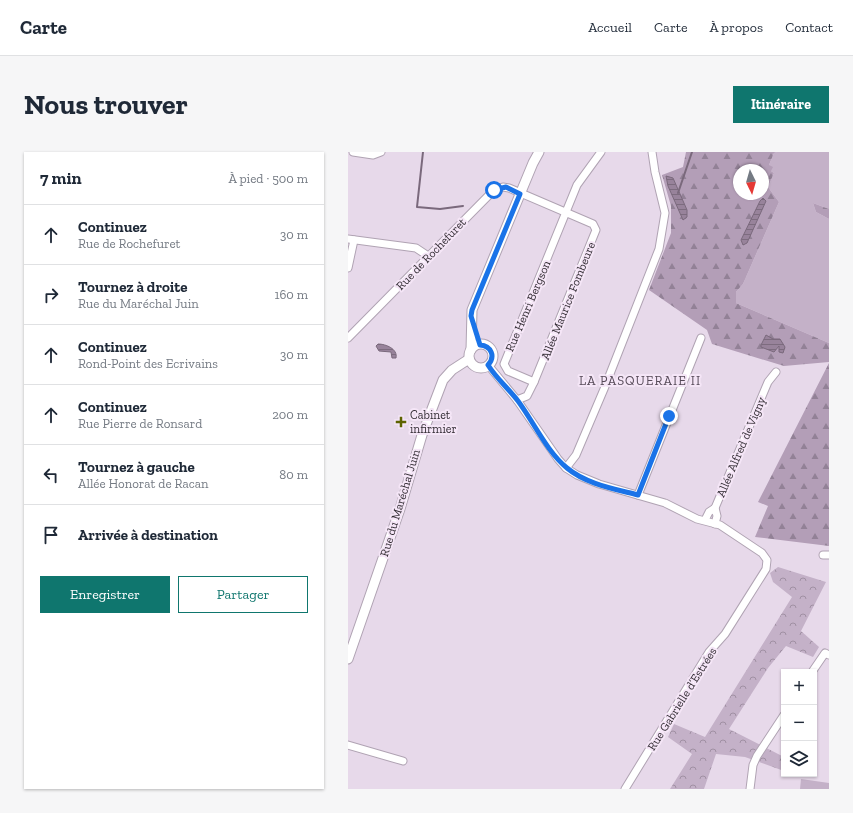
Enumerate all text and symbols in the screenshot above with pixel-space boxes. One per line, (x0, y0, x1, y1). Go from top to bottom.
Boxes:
text: Carte (20, 16, 67, 39)
text: Accueil (588, 19, 632, 36)
text: Carte (654, 19, 688, 36)
text: À propos (710, 19, 763, 36)
text: Contact (785, 19, 833, 36)
button: Itinéraire (733, 86, 829, 123)
text: Nous trouver (24, 88, 188, 121)
north arrow (733, 164, 769, 200)
text: 7 min (40, 168, 82, 188)
text: À pied · 500 m (228, 171, 308, 186)
route start (485, 181, 503, 199)
street label: Rue de Rochefuret (393, 215, 469, 293)
text: Continuez (78, 218, 147, 236)
icon: ahead (40, 224, 62, 246)
text: 30 m (280, 227, 308, 242)
text: Rue de Rochefuret (78, 236, 180, 251)
street label: Allée Maurice Fombeure (538, 240, 598, 362)
street label: Rue Henri Bergson (502, 258, 554, 354)
text: Tournez à droite (78, 278, 188, 296)
icon: right (40, 284, 62, 306)
text: 160 m (274, 287, 308, 302)
text: Rue du Maréchal Juin (78, 296, 199, 311)
text: Continuez (78, 338, 147, 356)
icon: ahead (40, 344, 62, 366)
text: 30 m (280, 347, 308, 362)
text: Rond-Point des Ecrivains (78, 356, 218, 371)
district label: LA PASQUERAIE II (579, 373, 701, 388)
street label: Allée Alfred de Vigny (714, 394, 769, 499)
text: Continuez (78, 398, 147, 416)
icon: ahead (40, 404, 62, 426)
text: 200 m (272, 407, 308, 422)
route end (660, 407, 678, 425)
place label: Cabinet infirmier (410, 408, 457, 436)
text: Rue Pierre de Ronsard (78, 416, 202, 431)
marker: Cabinet infirmier (395, 416, 407, 428)
street label: Rue du Maréchal Juin (377, 448, 423, 558)
text: Tournez à gauche (78, 458, 195, 476)
icon: left (40, 464, 62, 486)
text: 80 m (279, 467, 308, 482)
text: Allée Honorat de Racan (78, 476, 209, 491)
icon: arrive (40, 524, 62, 546)
text: Arrivée à destination (78, 526, 218, 544)
button: Enregistrer (40, 576, 170, 613)
button: Partager (178, 576, 308, 613)
street label: Rue Gabrielle d’Estrées (645, 645, 719, 753)
map controls (781, 669, 817, 777)
button: + (781, 669, 817, 705)
button: − (781, 705, 817, 741)
button: layers (781, 741, 817, 777)

